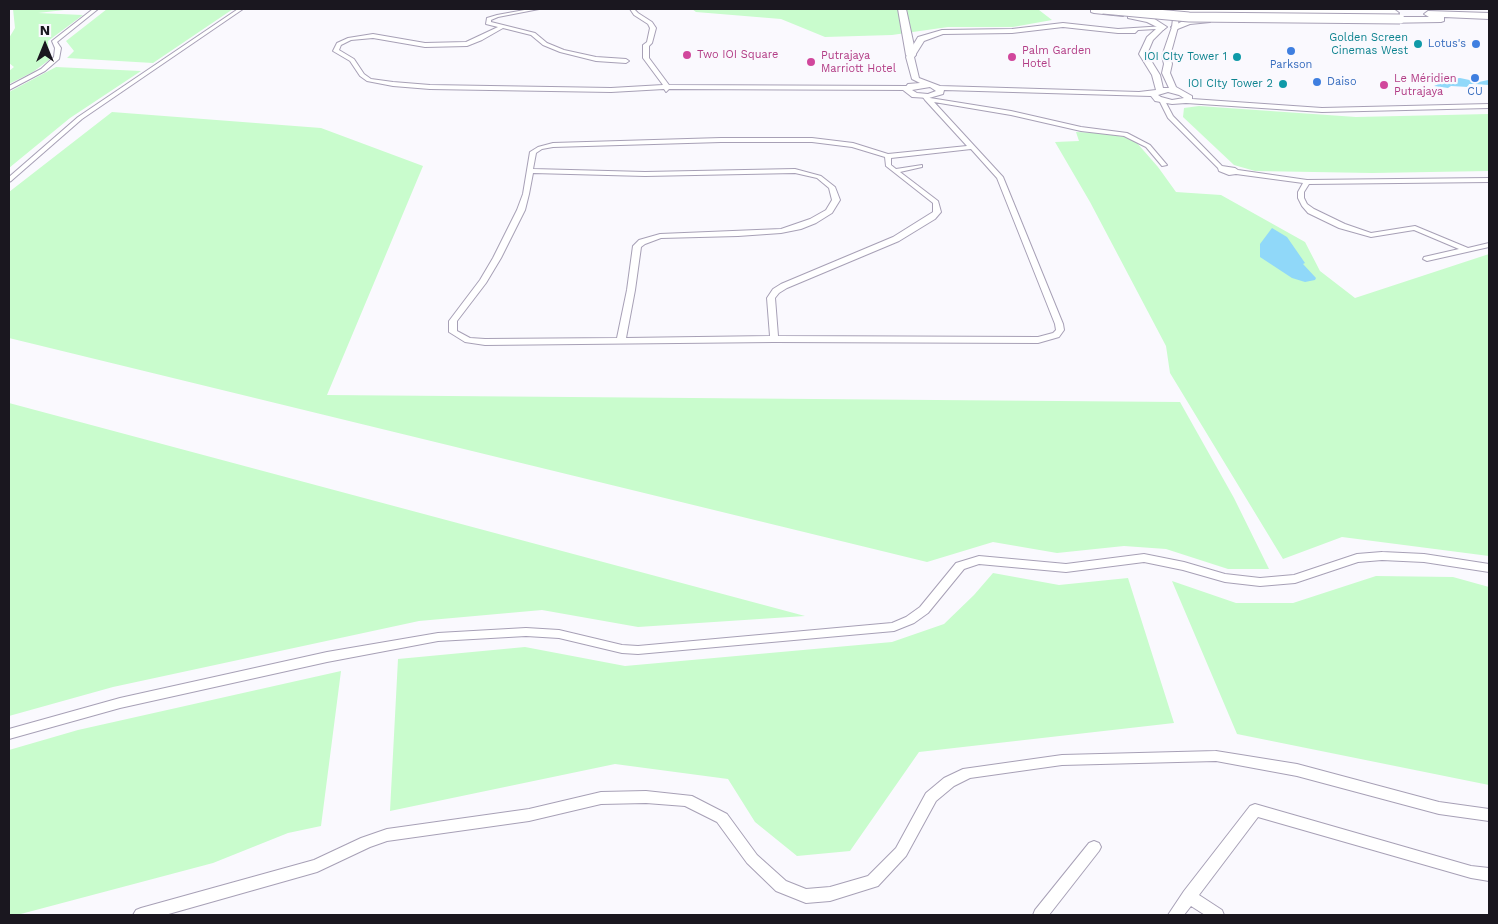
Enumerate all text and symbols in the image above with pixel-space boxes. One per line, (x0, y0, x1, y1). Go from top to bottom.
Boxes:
north arrow (20, 20, 70, 70)
text: N (40, 22, 50, 38)
place label: Golden Screen Cinemas West (1329, 31, 1408, 57)
place label: Lotus's (1428, 37, 1466, 51)
marker: Golden Screen Cinemas West (1412, 38, 1424, 50)
marker: Lotus's (1470, 38, 1482, 50)
place label: Palm Garden Hotel (1022, 44, 1091, 70)
marker: Parkson (1285, 45, 1297, 57)
place label: Two IOI Square (697, 48, 778, 62)
marker: Two IOI Square (681, 49, 693, 61)
place label: Putrajaya Marriott Hotel (821, 49, 896, 75)
place label: IOI CIty Tower 1 (1144, 50, 1227, 64)
marker: Palm Garden Hotel (1006, 51, 1018, 63)
marker: IOI CIty Tower 1 (1231, 51, 1243, 63)
marker: Putrajaya Marriott Hotel (805, 56, 817, 68)
place label: Parkson (1270, 58, 1312, 72)
place label: Le Méridien Putrajaya (1394, 72, 1457, 98)
marker: CU (1469, 72, 1481, 84)
place label: Daiso (1327, 75, 1356, 89)
marker: Daiso (1311, 76, 1323, 88)
place label: IOI CIty Tower 2 (1188, 77, 1273, 91)
marker: IOI CIty Tower 2 (1277, 78, 1289, 90)
marker: Le Méridien Putrajaya (1378, 79, 1390, 91)
place label: CU (1467, 85, 1483, 99)

